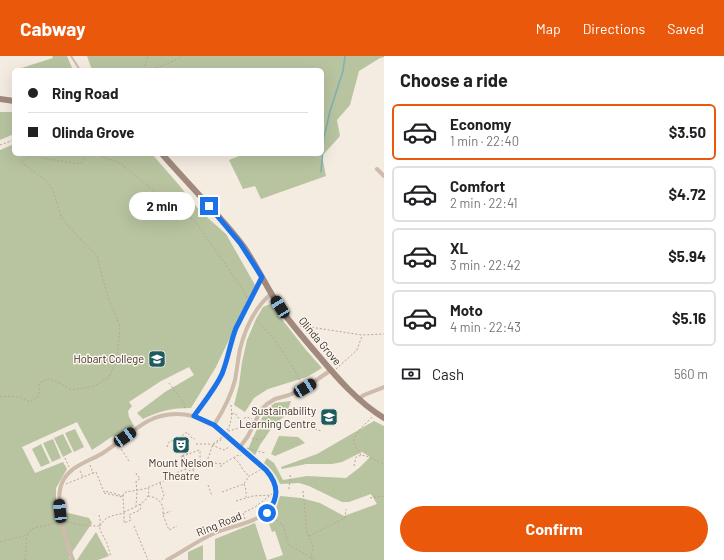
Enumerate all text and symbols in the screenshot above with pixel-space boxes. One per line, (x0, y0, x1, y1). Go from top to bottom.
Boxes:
text: Cabway (20, 17, 86, 40)
text: Map (536, 20, 561, 37)
text: Directions (583, 20, 645, 37)
text: Saved (667, 20, 704, 37)
text: Choose a ride (400, 69, 508, 91)
text: Ring Road (52, 84, 118, 102)
icon: car (402, 114, 438, 150)
text: Economy (450, 115, 511, 133)
text: Olinda Grove (52, 123, 135, 141)
text: $3.50 (669, 123, 706, 141)
text: 1 min · 22:40 (450, 133, 519, 149)
icon: car (402, 176, 438, 212)
text: Comfort (450, 177, 505, 195)
text: $4.72 (668, 185, 706, 203)
callout: 2 min (129, 192, 195, 220)
text: 2 min · 22:41 (450, 195, 517, 211)
route end (200, 197, 218, 215)
text: 2 min (146, 198, 178, 214)
icon: car (402, 238, 438, 274)
text: XL (450, 239, 468, 257)
text: $5.94 (668, 247, 706, 265)
text: 3 min · 22:42 (450, 257, 521, 273)
car (269, 294, 291, 320)
icon: car (402, 300, 438, 336)
text: Moto (450, 301, 483, 319)
text: $5.16 (672, 309, 706, 327)
street label: Olinda Grove (296, 314, 344, 368)
text: 4 min · 22:43 (450, 319, 521, 335)
school or university icon: Hobart College (147, 349, 167, 369)
place label: Hobart College (73, 352, 144, 365)
icon: cash (400, 363, 422, 385)
text: Cash (432, 365, 464, 383)
text: 560 m (674, 366, 708, 382)
car (292, 377, 318, 399)
place label: Sustainability Learning Centre (239, 404, 316, 430)
school or university icon: Sustainability Learning Centre (319, 407, 339, 427)
car (112, 425, 138, 449)
theatre icon: Mount Nelson Theatre (171, 435, 191, 455)
place label: Mount Nelson Theatre (149, 456, 214, 482)
car (53, 498, 67, 524)
route start (258, 504, 276, 522)
button: Confirm (400, 506, 708, 552)
street label: Ring Road (194, 509, 243, 539)

